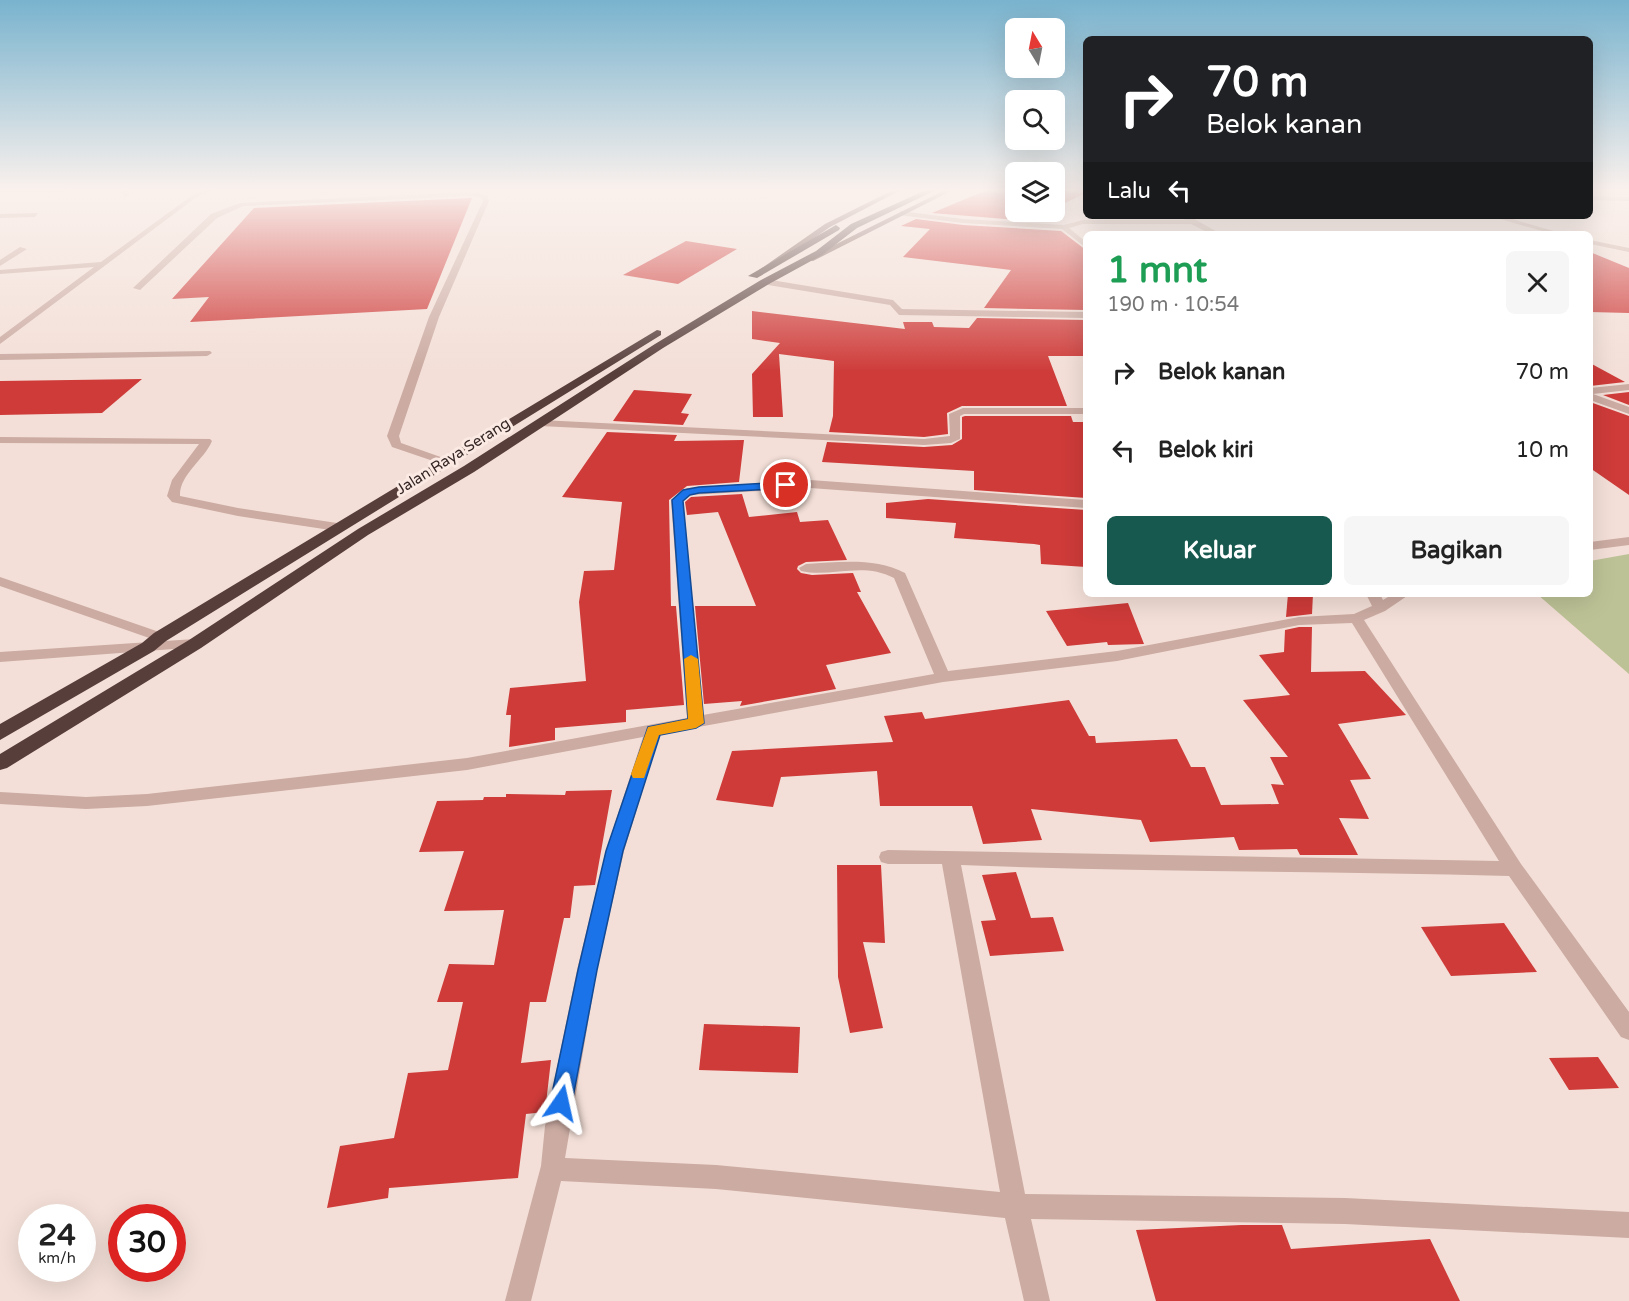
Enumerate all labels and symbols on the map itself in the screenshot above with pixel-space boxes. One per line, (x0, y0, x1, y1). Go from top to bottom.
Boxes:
north arrow (1005, 18, 1065, 78)
street label: Jalan Raya Serang (393, 414, 513, 498)
pin (760, 459, 811, 510)
position arrow (529, 1071, 593, 1135)
speed limit sign: 30 (108, 1204, 186, 1282)

